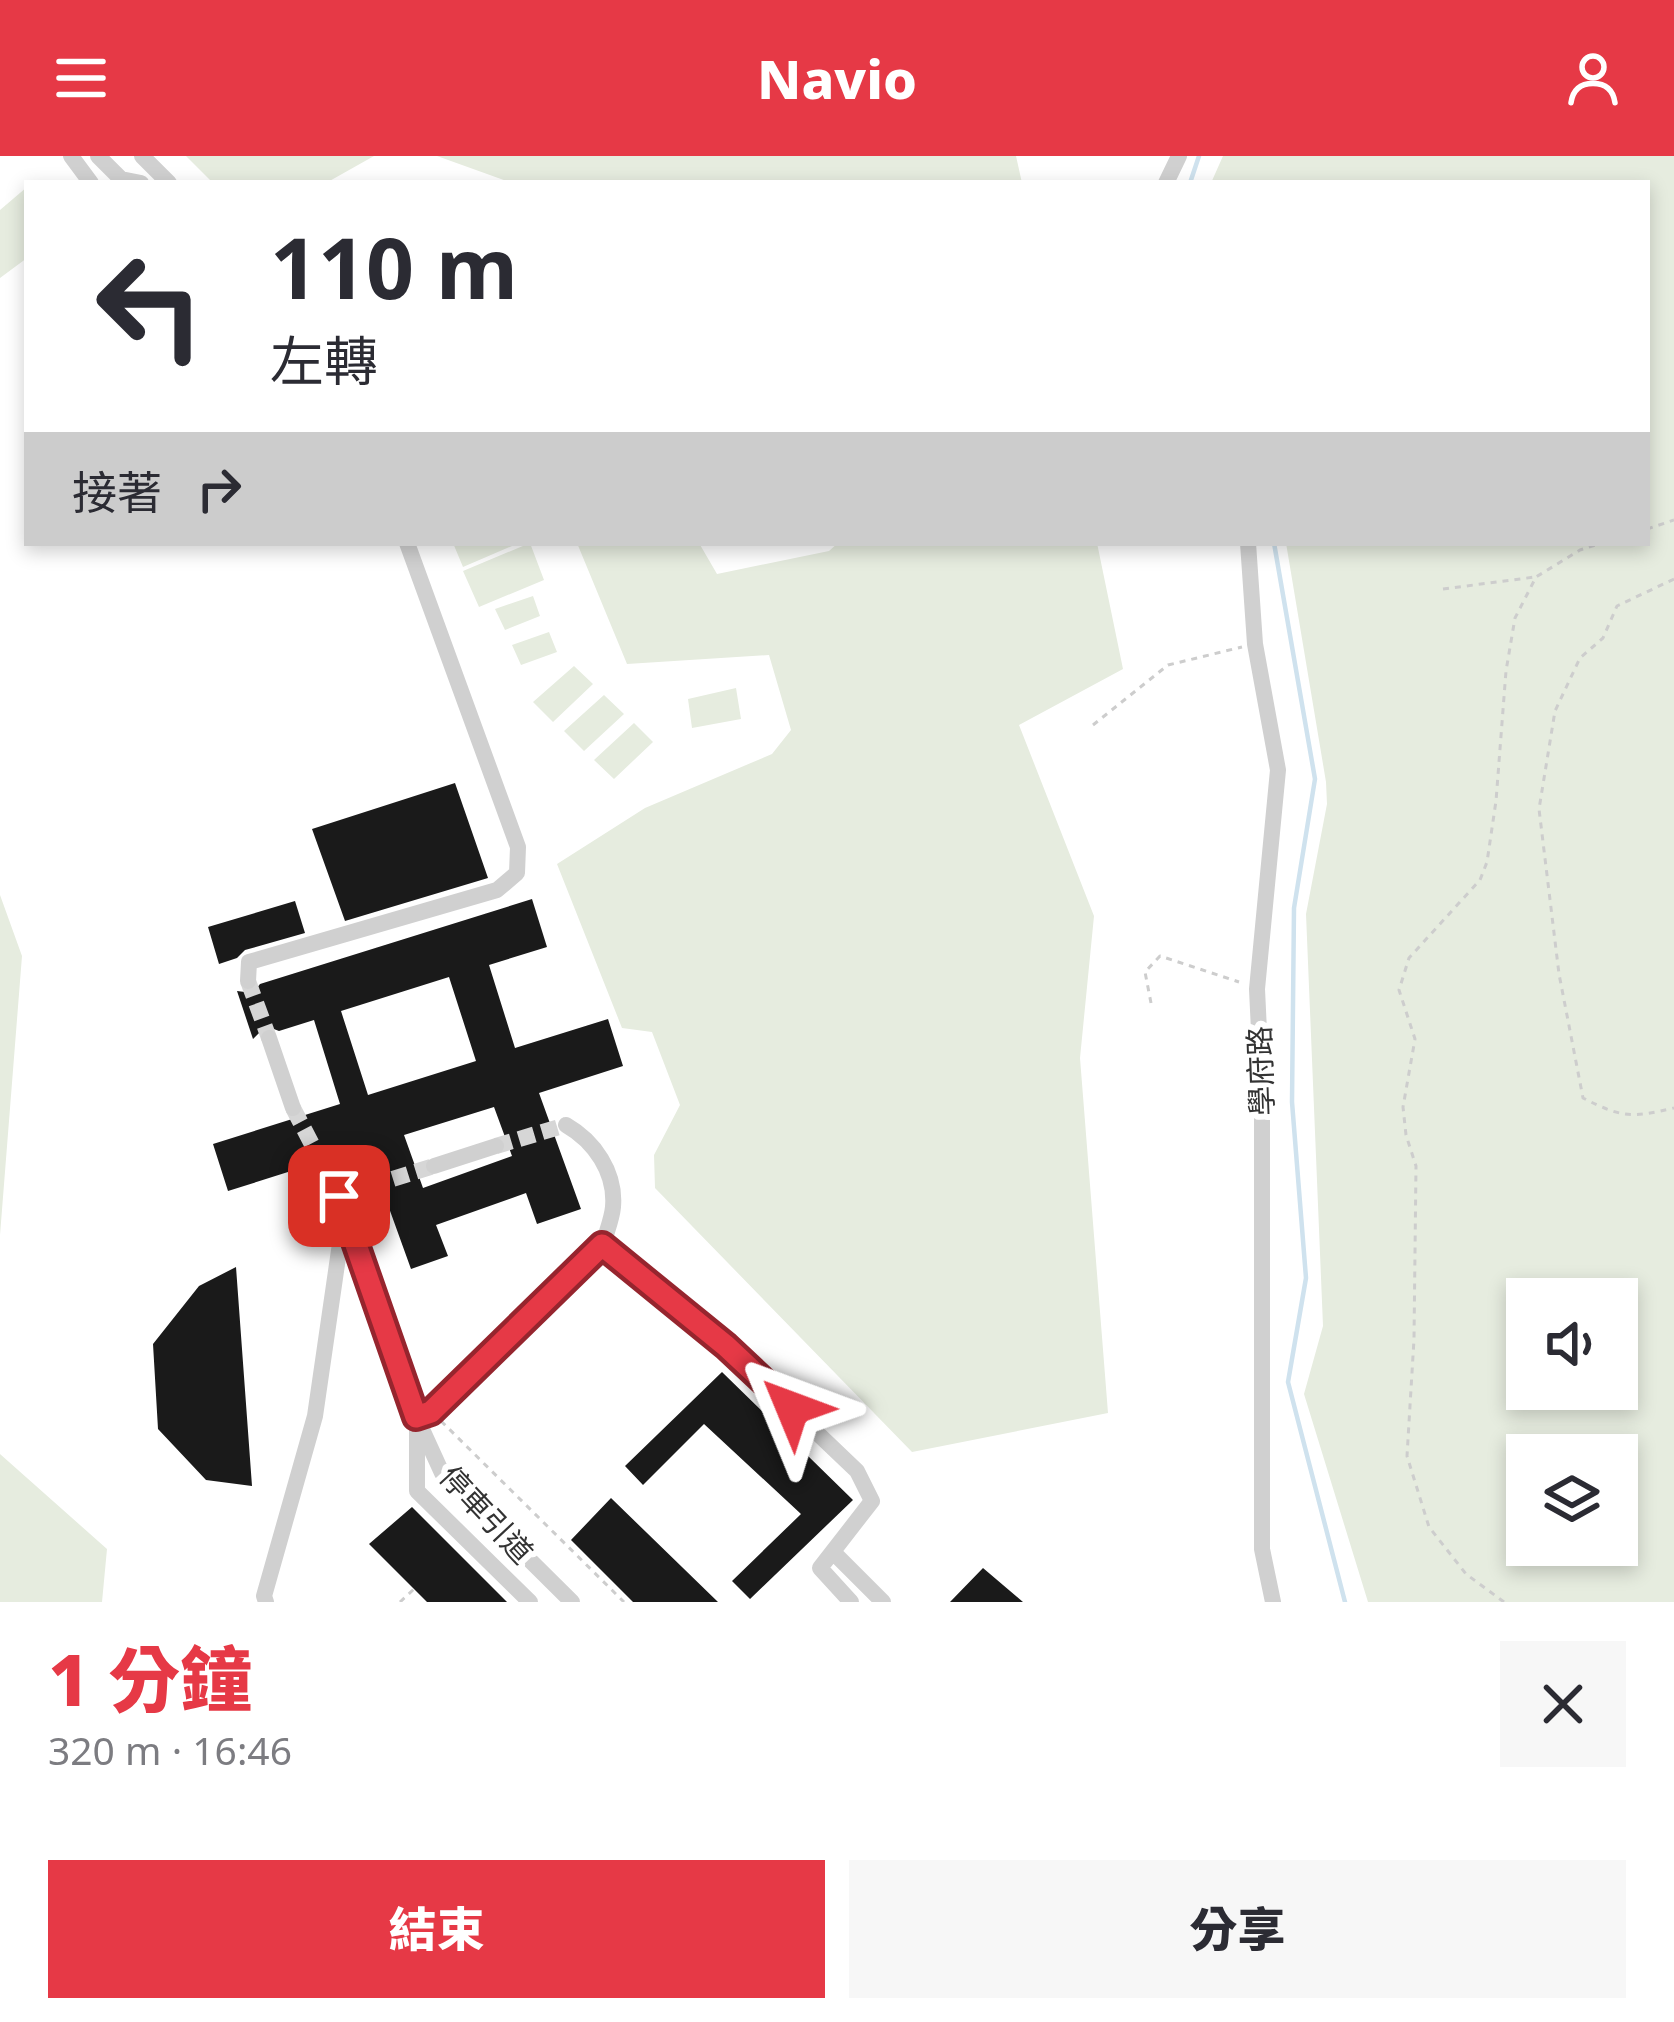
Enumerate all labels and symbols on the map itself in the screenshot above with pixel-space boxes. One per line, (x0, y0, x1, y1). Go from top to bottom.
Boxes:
street label: 學府路 (1238, 1025, 1282, 1117)
pin (288, 1145, 390, 1247)
position arrow (729, 1345, 855, 1471)
street label: 停車引道 (431, 1456, 543, 1572)

